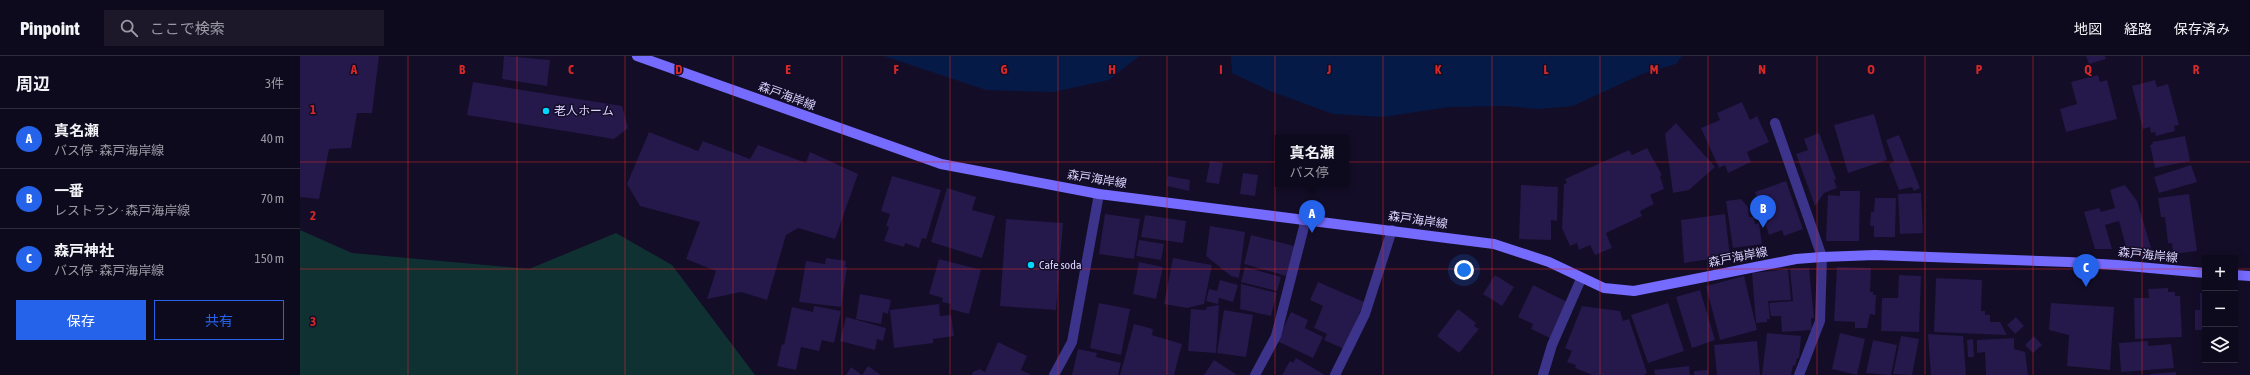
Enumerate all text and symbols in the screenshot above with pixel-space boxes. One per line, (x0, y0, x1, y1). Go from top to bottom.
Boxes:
search box (104, 10, 384, 46)
text: Pinpoint (20, 17, 80, 39)
icon: search (118, 17, 140, 39)
text: ここで検索 (150, 20, 225, 37)
text: 地図 (2074, 21, 2102, 37)
text: 経路 (2124, 21, 2152, 37)
text: 保存済み (2174, 21, 2230, 37)
text: A (350, 62, 358, 77)
text: B (459, 62, 466, 77)
text: C (568, 62, 574, 77)
text: D (675, 62, 683, 77)
text: E (785, 62, 791, 77)
text: F (893, 62, 899, 77)
text: G (1001, 62, 1008, 77)
text: H (1108, 62, 1116, 77)
text: I (1219, 62, 1223, 77)
text: J (1326, 62, 1331, 77)
text: K (1435, 62, 1442, 77)
text: L (1543, 62, 1549, 77)
text: M (1650, 62, 1659, 77)
text: N (1758, 62, 1766, 77)
text: O (1867, 62, 1875, 77)
text: P (1976, 62, 1983, 77)
text: Q (2084, 62, 2092, 77)
text: R (2193, 62, 2200, 77)
text: 周辺 (16, 74, 50, 94)
text: 3件 (265, 76, 284, 91)
street label: 森戸海岸線 (756, 79, 818, 113)
text: 1 (310, 102, 316, 117)
place label: 老人ホーム (554, 104, 614, 118)
marker: 老人ホーム (541, 106, 551, 116)
text: 真名瀬 (54, 122, 99, 139)
text: A (26, 131, 32, 146)
text: 40 m (261, 131, 284, 146)
popup (1275, 135, 1349, 187)
text: バス停 · 森戸海岸線 (54, 143, 164, 158)
text: 真名瀬 (1289, 144, 1335, 161)
text: バス停 (1289, 165, 1329, 180)
street label: 森戸海岸線 (1066, 167, 1128, 191)
text: 一番 (54, 182, 84, 199)
text: B (26, 191, 32, 206)
text: 70 m (261, 191, 284, 206)
pin: B (1750, 195, 1776, 228)
pin: A (1299, 200, 1325, 233)
text: レストラン · 森戸海岸線 (54, 203, 190, 218)
text: 2 (310, 208, 316, 223)
street label: 森戸海岸線 (1387, 209, 1449, 231)
text: 森戸神社 (54, 242, 114, 259)
street label: 森戸海岸線 (1707, 244, 1769, 270)
street label: 森戸海岸線 (2117, 245, 2179, 265)
text: C (26, 251, 32, 266)
text: 150 m (255, 251, 284, 266)
pin: C (2073, 254, 2099, 287)
map controls (2202, 255, 2238, 363)
button: + (2202, 255, 2238, 291)
place label: Cafe soda (1039, 258, 1082, 272)
marker: Cafe soda (1026, 260, 1036, 270)
your location (1454, 260, 1474, 280)
text: バス停 · 森戸海岸線 (54, 263, 164, 278)
button: − (2202, 291, 2238, 327)
button: 保存 (16, 300, 146, 340)
button: 共有 (154, 300, 284, 340)
text: 3 (310, 314, 316, 329)
button: layers (2202, 327, 2238, 363)

